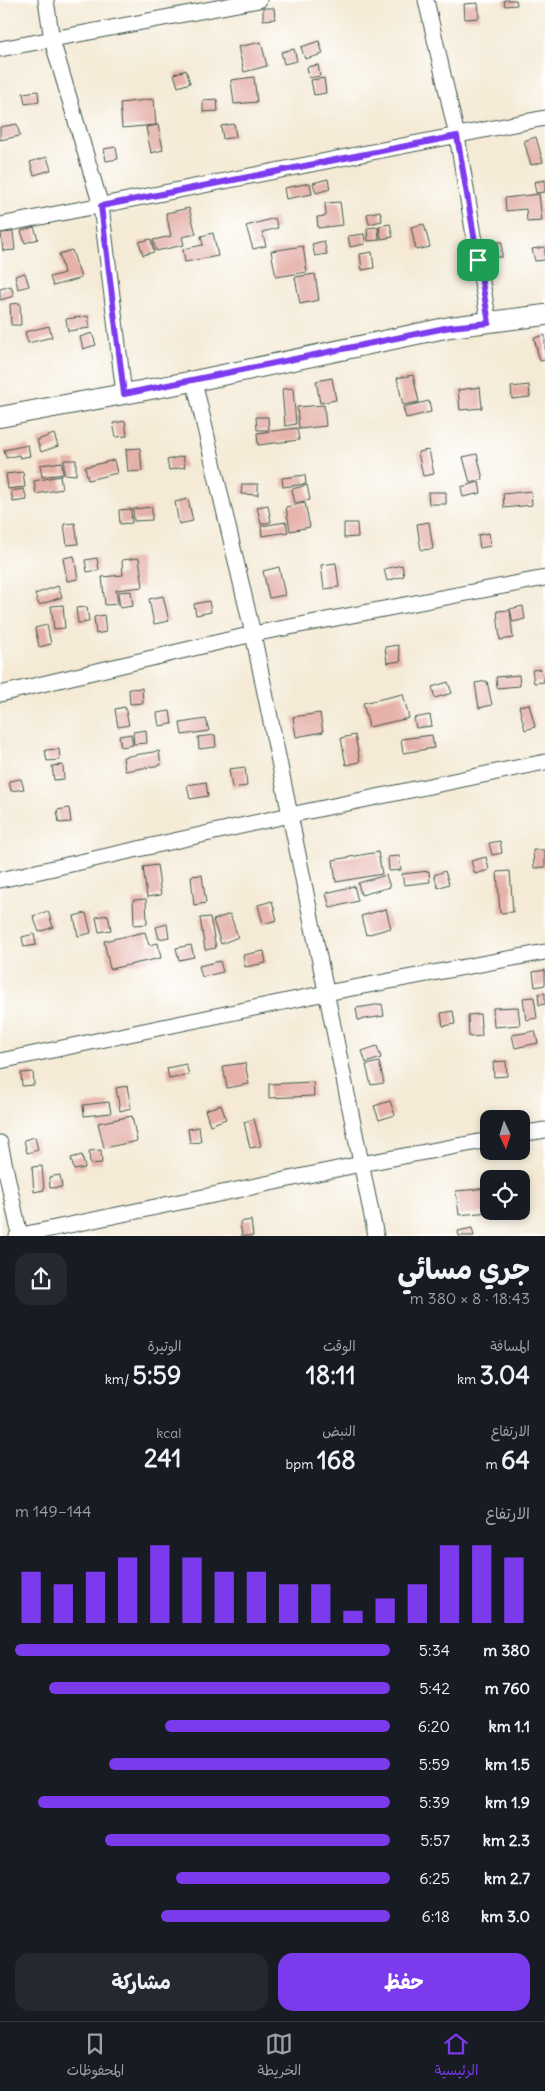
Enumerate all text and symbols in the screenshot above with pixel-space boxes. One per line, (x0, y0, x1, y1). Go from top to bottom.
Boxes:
pin (457, 239, 499, 281)
icon: arrive (464, 246, 492, 274)
north arrow (480, 1110, 530, 1160)
map controls (480, 1110, 530, 1220)
button: locate (480, 1170, 530, 1220)
text: جري مسائي (398, 1251, 530, 1287)
button: share (15, 1253, 67, 1305)
text: 18:43 · 8 × 380 m (410, 1288, 530, 1308)
text: الوتيرة (148, 1337, 181, 1355)
text: الوقت (323, 1337, 356, 1355)
text: المسافة (490, 1337, 530, 1355)
text: 5:59 (133, 1359, 181, 1391)
text: 18:11 (306, 1359, 356, 1391)
text: 3.04 (480, 1359, 530, 1391)
text: /km (105, 1370, 133, 1388)
text: km (457, 1370, 480, 1388)
text: النبض (322, 1422, 356, 1440)
text: الارتفاع (491, 1422, 530, 1440)
text: kcal (156, 1424, 181, 1442)
text: 241 (144, 1442, 181, 1474)
text: 168 (317, 1444, 356, 1476)
text: 64 (501, 1444, 530, 1476)
text: bpm (286, 1455, 317, 1473)
text: m (485, 1455, 501, 1473)
text: 144–149 m (15, 1501, 92, 1521)
text: الارتفاع (485, 1503, 530, 1523)
text: 5:34 (419, 1640, 450, 1660)
text: 380 m (483, 1640, 530, 1660)
text: 5:42 (419, 1678, 450, 1698)
text: 760 m (485, 1678, 530, 1698)
text: 6:20 (418, 1716, 450, 1736)
text: 1.1 km (489, 1716, 530, 1736)
text: 5:59 (419, 1754, 450, 1774)
text: 1.5 km (485, 1754, 530, 1774)
text: 5:39 (419, 1792, 450, 1812)
text: 1.9 km (485, 1792, 530, 1812)
text: 5:57 (420, 1830, 450, 1850)
text: 2.3 km (483, 1830, 530, 1850)
text: 6:25 (419, 1868, 450, 1888)
text: 2.7 km (484, 1868, 530, 1888)
text: 6:18 (422, 1906, 450, 1926)
text: 3.0 km (481, 1906, 530, 1926)
button: مشاركة (15, 1953, 268, 2011)
button: حفظ (278, 1953, 530, 2011)
tab: المحفوظات (67, 2030, 124, 2083)
tab: الخريطة (258, 2030, 301, 2083)
tab: الرئيسية (434, 2030, 478, 2083)

